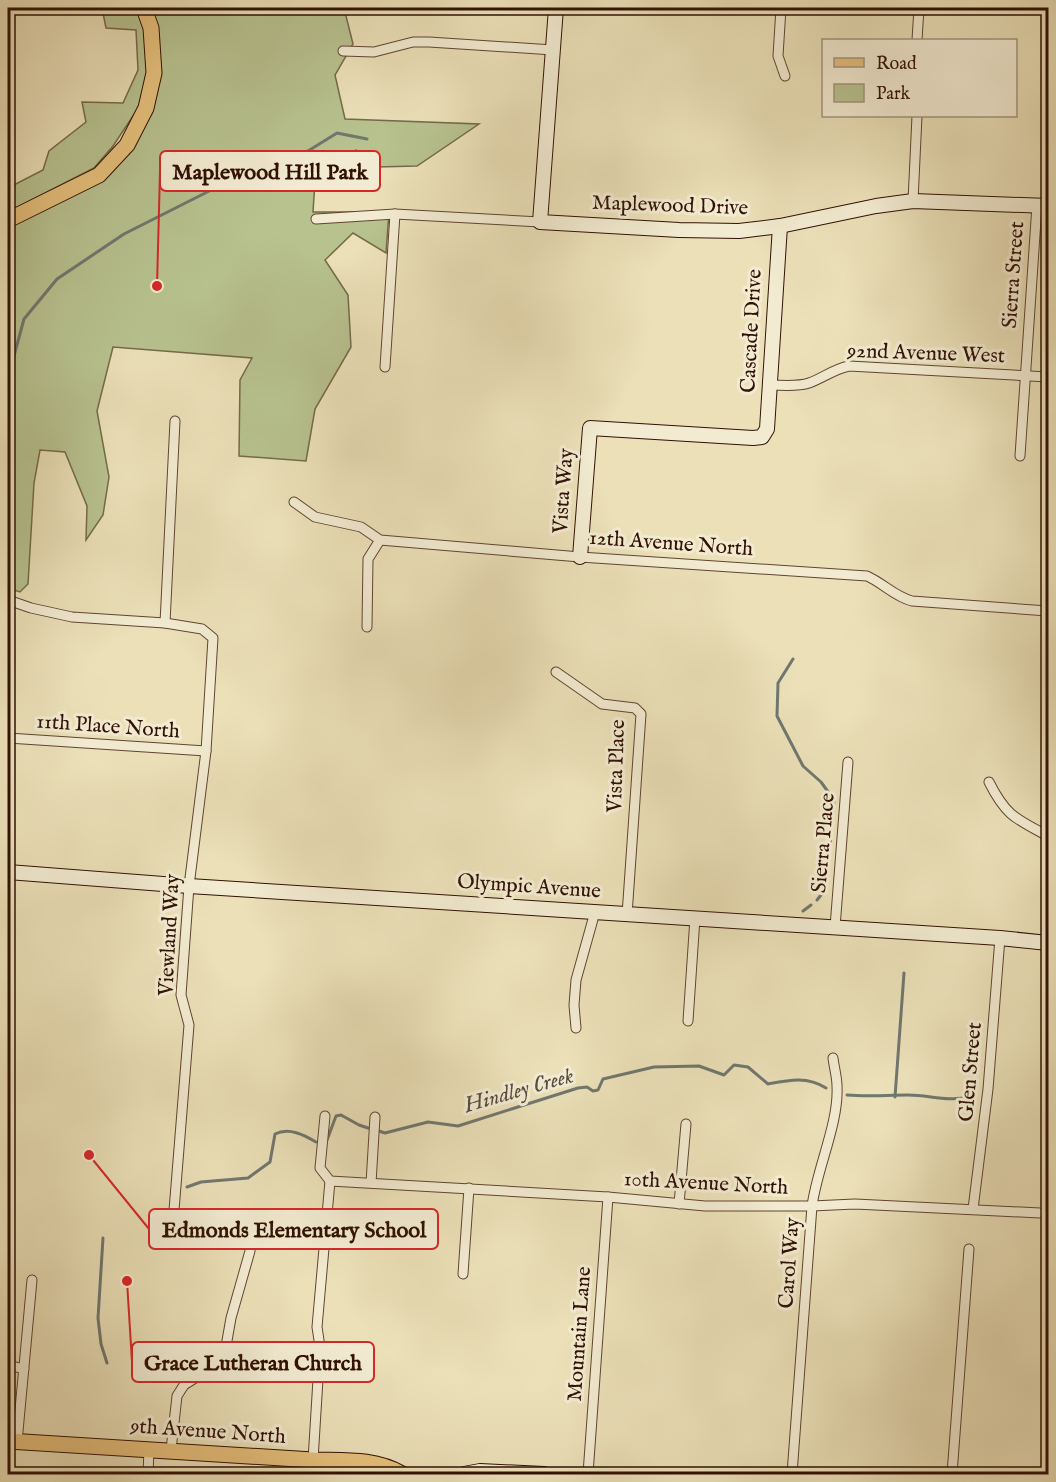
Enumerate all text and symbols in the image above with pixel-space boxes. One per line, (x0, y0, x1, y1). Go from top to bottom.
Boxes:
legend (822, 39, 1017, 117)
text: Road (876, 53, 917, 76)
text: Park (876, 83, 911, 106)
callout: Maplewood Hill Park (160, 151, 380, 191)
text: Maplewood Hill Park (172, 159, 369, 187)
street label: Maplewood Drive (591, 190, 749, 222)
street label: Sierra Street (997, 221, 1031, 329)
street label: Cascade Drive (735, 268, 769, 394)
street label: 92nd Avenue West (846, 338, 1005, 370)
street label: Vista Way (547, 447, 580, 536)
street label: 12th Avenue North (588, 525, 754, 563)
street label: 11th Place North (35, 709, 181, 745)
street label: Vista Place (602, 719, 632, 814)
street label: Sierra Place (806, 791, 842, 894)
street label: Olympic Avenue (456, 869, 602, 906)
street label: Viewland Way (153, 873, 187, 998)
street label: Glen Street (953, 1021, 989, 1123)
water label: Hindley Creek (460, 1062, 577, 1120)
street label: 10th Avenue North (623, 1166, 789, 1202)
callout: Edmonds Elementary School (149, 1209, 438, 1249)
street label: Carol Way (773, 1216, 807, 1309)
text: Edmonds Elementary School (162, 1217, 427, 1245)
street label: Mountain Lane (562, 1265, 598, 1402)
callout: Grace Lutheran Church (132, 1342, 374, 1382)
text: Grace Lutheran Church (144, 1350, 362, 1378)
street label: 9th Avenue North (128, 1413, 287, 1451)

